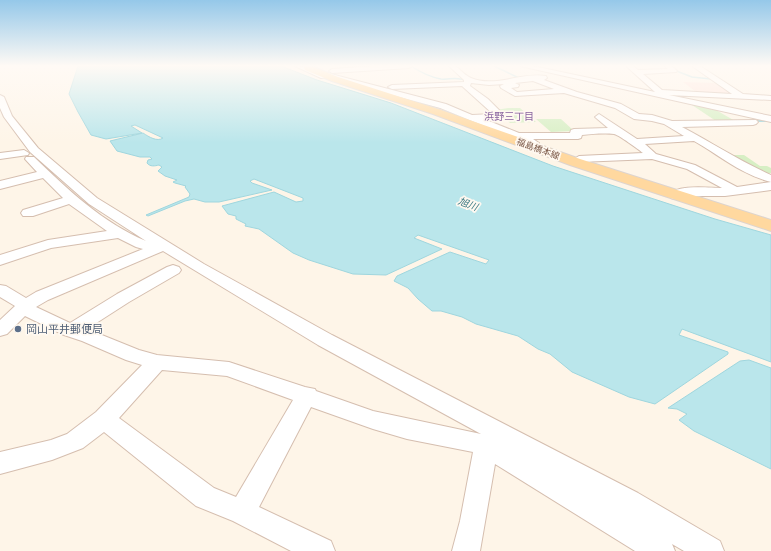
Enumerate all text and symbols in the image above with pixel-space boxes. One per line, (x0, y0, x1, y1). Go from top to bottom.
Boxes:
district label: 浜野三丁目 (484, 110, 534, 123)
street label: 福島橋本線 (515, 136, 562, 163)
water label: 旭川 (456, 194, 481, 214)
place label: 岡山平井郵便局 (26, 322, 103, 336)
marker: 岡山平井郵便局 (13, 324, 23, 334)

